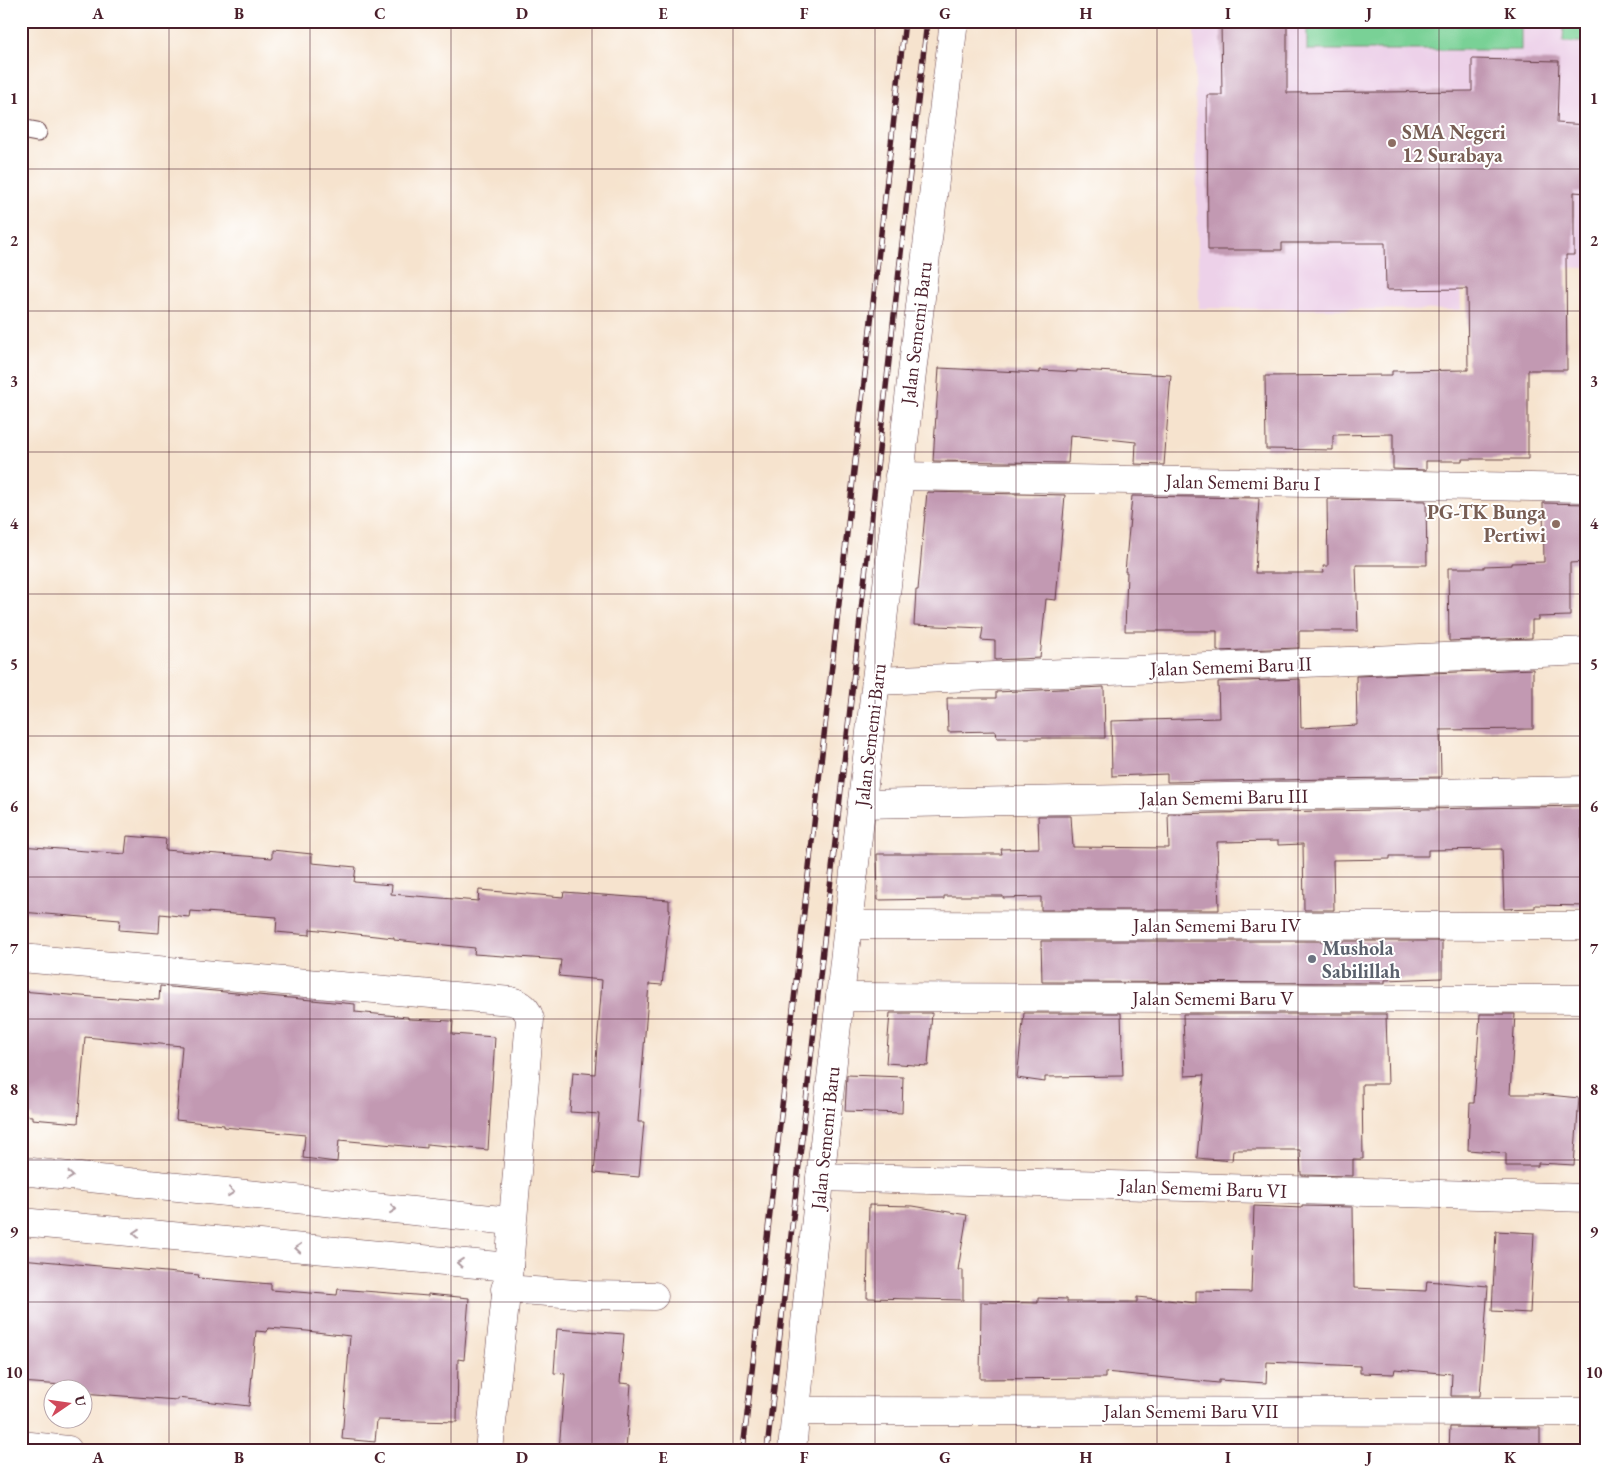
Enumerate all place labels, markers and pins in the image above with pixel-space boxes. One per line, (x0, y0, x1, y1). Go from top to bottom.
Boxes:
place label: SMA Negeri 12 Surabaya (1402, 119, 1506, 168)
marker: SMA Negeri 12 Surabaya (1386, 137, 1398, 149)
place label: PG-TK Bunga Pertiwi (1427, 499, 1546, 548)
marker: PG-TK Bunga Pertiwi (1550, 518, 1562, 530)
place label: Mushola Sabilillah (1322, 935, 1400, 984)
marker: Mushola Sabilillah (1306, 953, 1318, 965)

